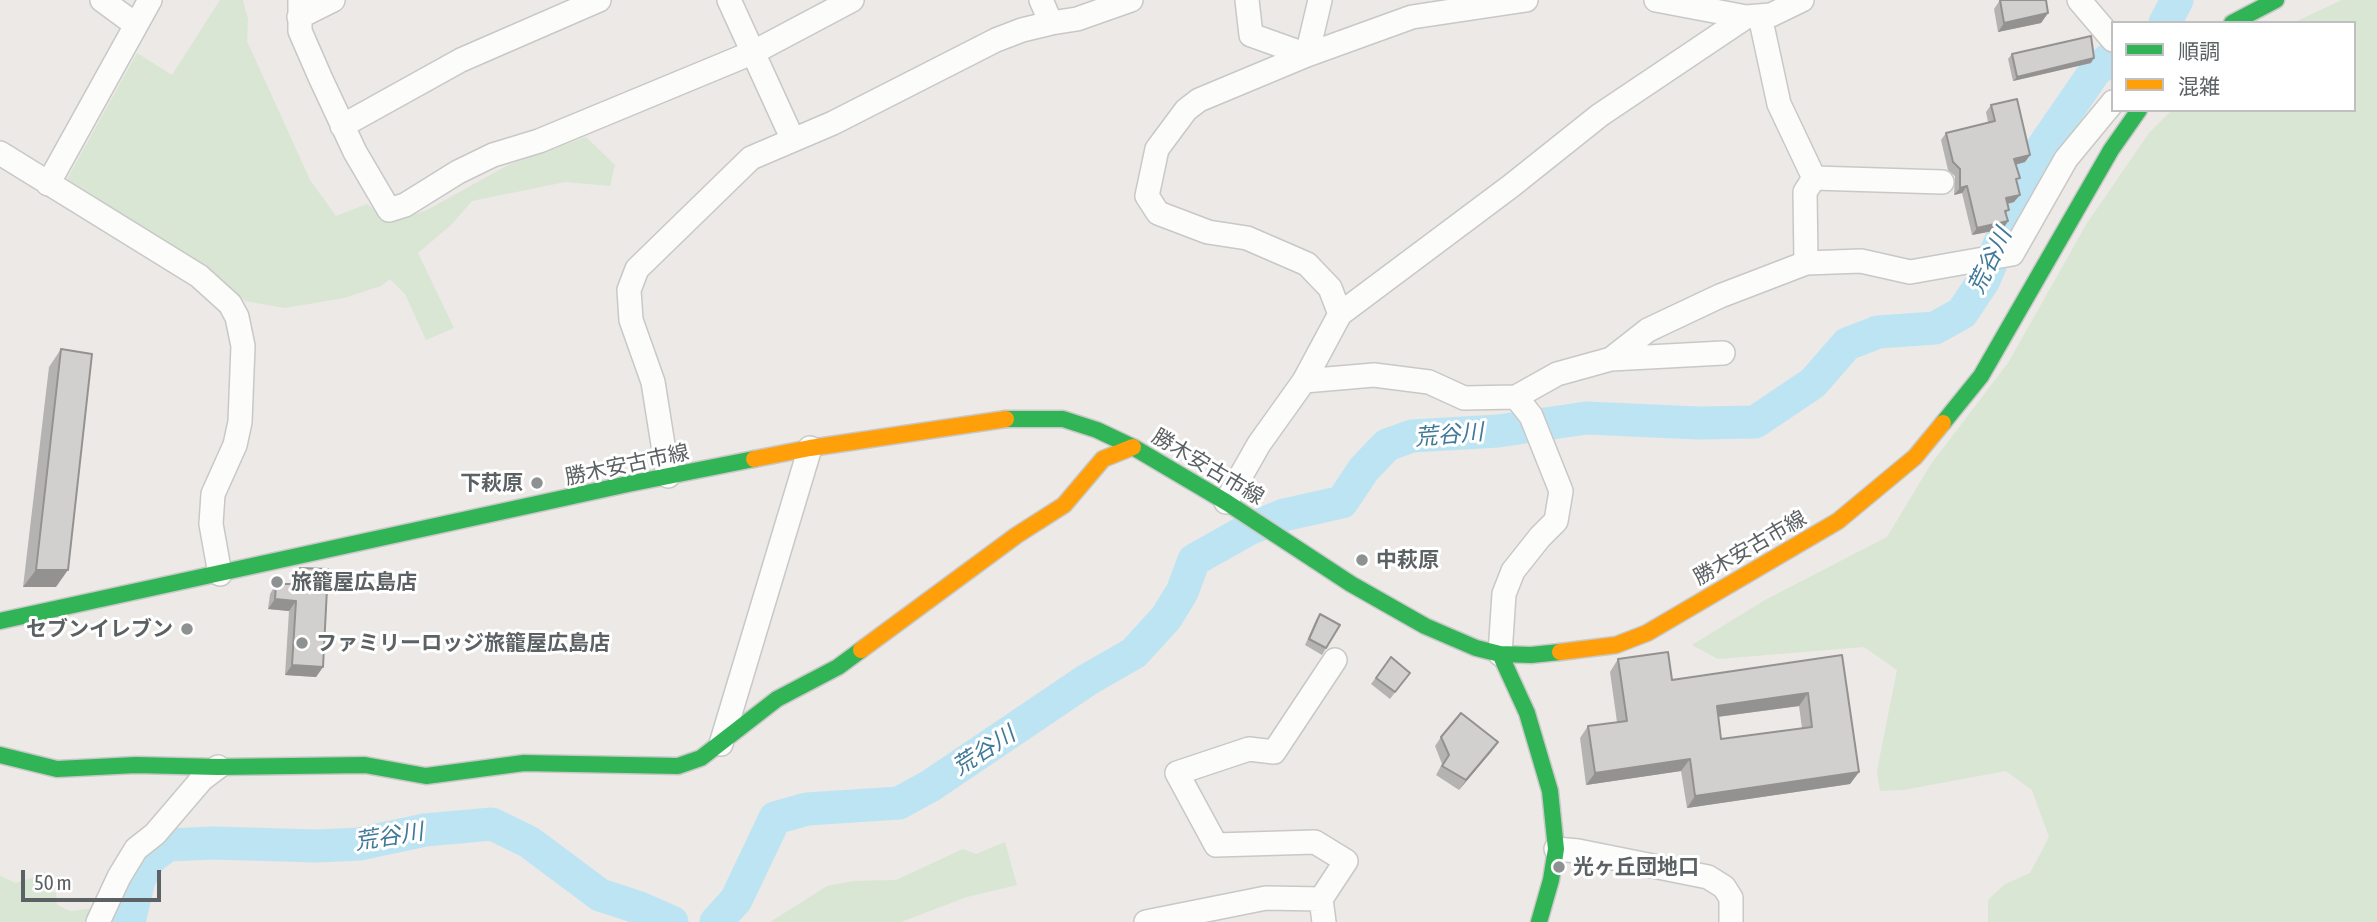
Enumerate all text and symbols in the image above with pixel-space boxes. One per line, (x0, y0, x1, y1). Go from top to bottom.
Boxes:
legend (2111, 21, 2356, 112)
text: 順調 (2178, 39, 2220, 63)
text: 混雑 (2178, 74, 2220, 98)
water label: 荒谷川 (1962, 224, 2018, 298)
water label: 荒谷川 (1413, 418, 1485, 452)
street label: 勝木安古市線 (1148, 424, 1268, 510)
street label: 勝木安古市線 (563, 440, 691, 490)
place label: 下萩原 (460, 470, 523, 496)
marker: 下萩原 (529, 475, 545, 491)
street label: 勝木安古市線 (1689, 506, 1811, 590)
place label: 中萩原 (1376, 547, 1439, 573)
marker: 中萩原 (1354, 552, 1370, 568)
place label: 旅籠屋広島店 (291, 569, 417, 595)
marker: 旅籠屋広島店 (269, 574, 285, 590)
place label: セブンイレブン (26, 616, 173, 642)
marker: セブンイレブン (179, 621, 195, 637)
place label: ファミリーロッジ旅籠屋広島店 (316, 630, 610, 656)
marker: ファミリーロッジ旅籠屋広島店 (294, 635, 310, 651)
water label: 荒谷川 (948, 721, 1020, 781)
water label: 荒谷川 (353, 818, 425, 856)
place label: 光ヶ丘団地口 (1573, 854, 1699, 880)
scale bar (24, 856, 164, 900)
marker: 光ヶ丘団地口 (1551, 859, 1567, 875)
text: 50 m (34, 870, 72, 894)

